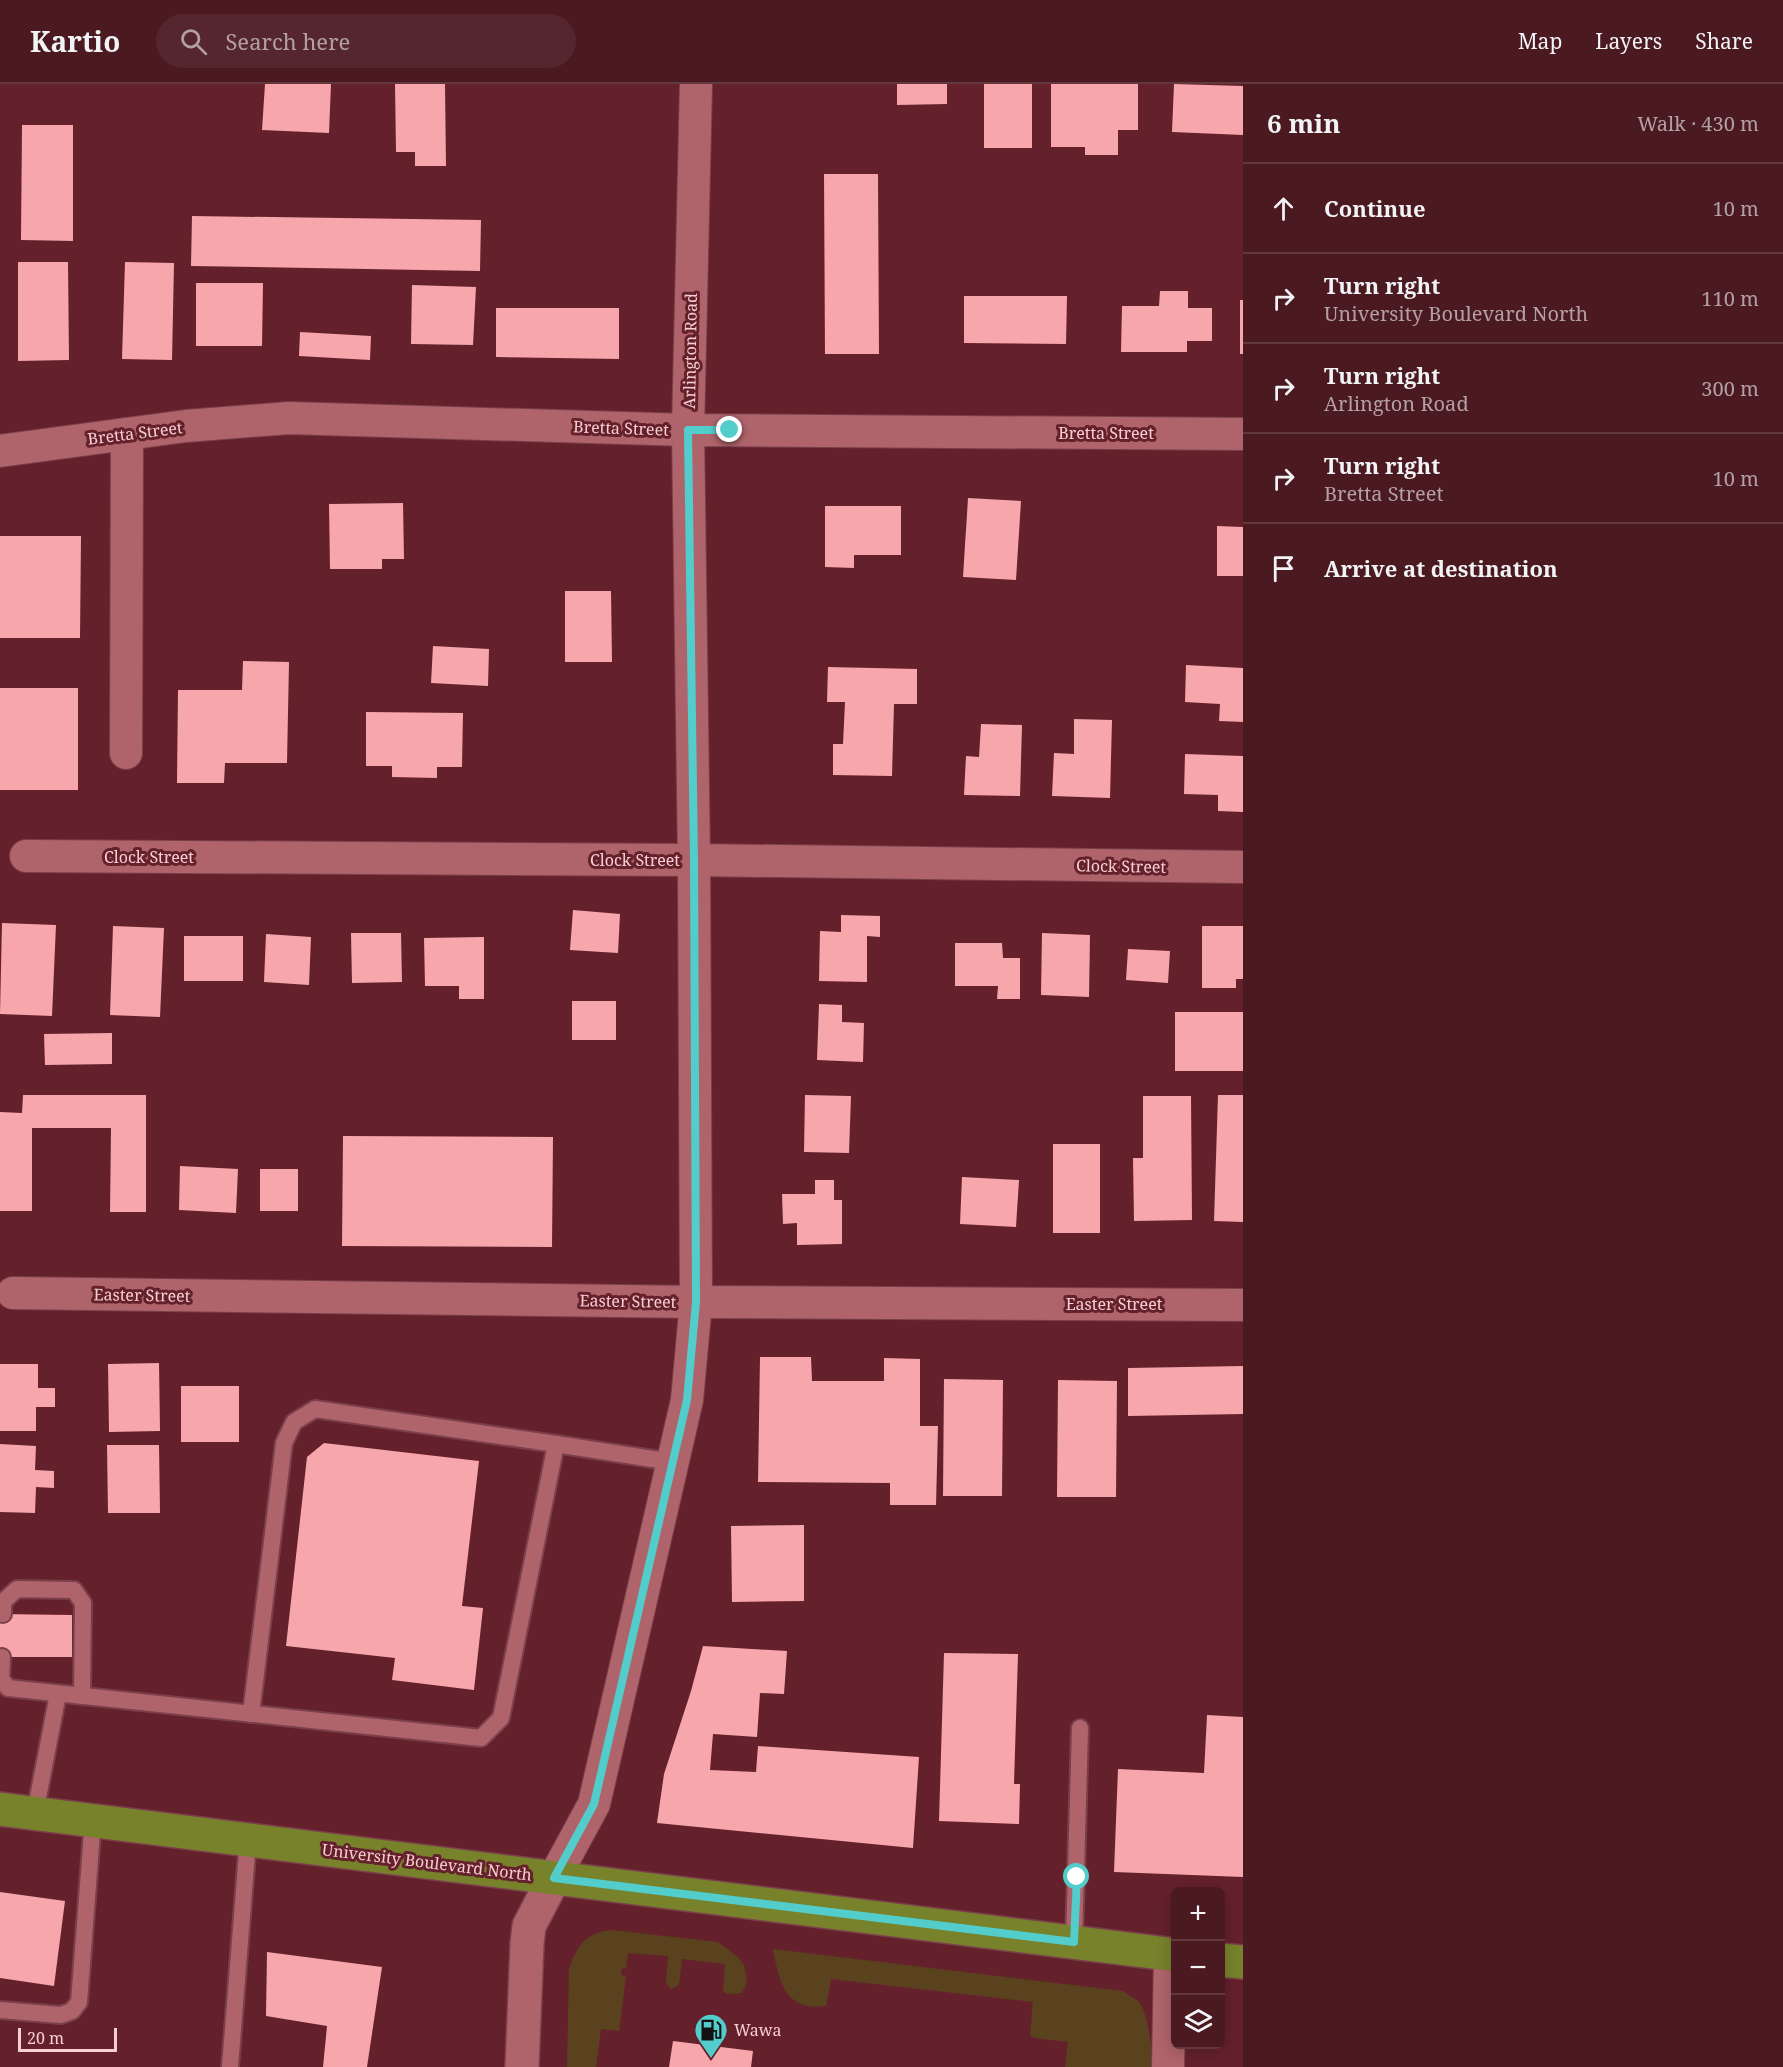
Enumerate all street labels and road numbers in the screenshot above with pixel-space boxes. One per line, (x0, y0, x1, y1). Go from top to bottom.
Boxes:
street label: Arlington Road (678, 293, 702, 409)
street label: Bretta Street (573, 415, 670, 441)
street label: Bretta Street (86, 416, 184, 450)
street label: Bretta Street (1058, 422, 1154, 444)
street label: Clock Street (104, 846, 194, 868)
street label: Clock Street (590, 849, 680, 871)
street label: Clock Street (1076, 854, 1167, 878)
street label: Easter Street (93, 1283, 191, 1307)
street label: Easter Street (579, 1289, 677, 1313)
street label: Easter Street (1066, 1293, 1163, 1315)
street label: University Boulevard North (321, 1838, 533, 1886)

